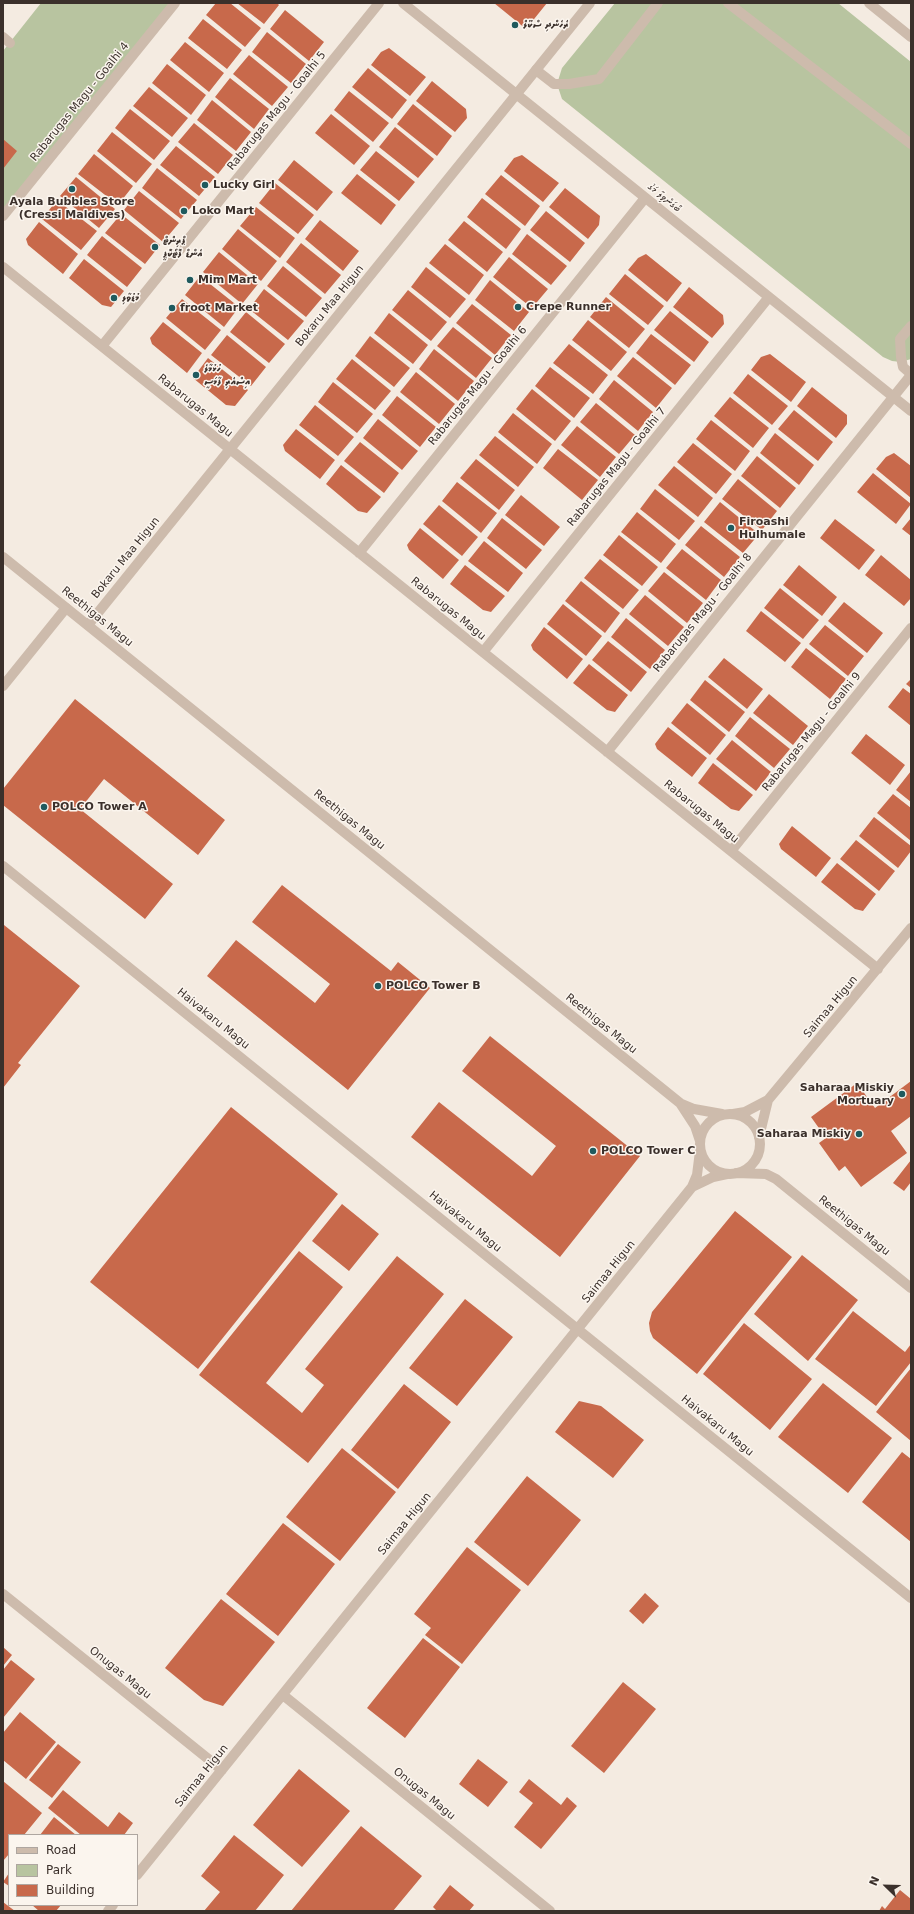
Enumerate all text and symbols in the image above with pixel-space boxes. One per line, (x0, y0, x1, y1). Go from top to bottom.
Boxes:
place label: ރެހެންދި ސްކޫލް (523, 18, 568, 32)
marker: ރެހެންދި ސްކޫލް (510, 20, 520, 30)
street label: Rabarugas Magu - Goalhi 4 (28, 40, 132, 164)
street label: Rabarugas Magu - Goalhi 5 (225, 49, 329, 173)
place label: Lucky Girl (213, 178, 275, 192)
marker: Lucky Girl (200, 180, 210, 190)
street label: ބޯގަންވިލާ މަގު (645, 181, 683, 215)
marker: Ayala Bubbles Store (Cressi Maldives) (67, 184, 77, 194)
place label: Ayala Bubbles Store (Cressi Maldives) (10, 195, 134, 221)
place label: Loko Mart (192, 204, 254, 218)
marker: Loko Mart (179, 206, 189, 216)
place label: ޕްރިންޓް އެންޑް ފޮޓޯކޮޕީ (163, 234, 203, 260)
marker: ޕްރިންޓް އެންޑް ފޮޓޯކޮޕީ (150, 242, 160, 252)
street label: Bokaru Maa Higun (293, 263, 367, 349)
place label: Mim Mart (198, 273, 257, 287)
marker: Mim Mart (185, 275, 195, 285)
place label: މުޑުވާލި (122, 291, 139, 305)
marker: މުޑުވާލި (109, 293, 119, 303)
place label: Crepe Runner (526, 300, 611, 314)
place label: froot Market (180, 301, 258, 315)
marker: Crepe Runner (513, 302, 523, 312)
marker: froot Market (167, 303, 177, 313)
street label: Rabarugas Magu - Goalhi 6 (426, 324, 530, 448)
place label: ހުޅުމާލެ އިސްއެރި ފާމަސީ (204, 362, 250, 388)
marker: ހުޅުމާލެ އިސްއެރި ފާމަސީ (191, 370, 201, 380)
street label: Rabarugas Magu (155, 372, 235, 440)
street label: Rabarugas Magu - Goalhi 7 (565, 405, 669, 529)
street label: Bokaru Maa Higun (89, 515, 163, 601)
place label: Firoashi Hulhumale (739, 515, 806, 541)
marker: Firoashi Hulhumale (726, 523, 736, 533)
street label: Rabarugas Magu - Goalhi 8 (651, 551, 755, 675)
street label: Rabarugas Magu (408, 575, 488, 643)
street label: Reethigas Magu (59, 584, 135, 650)
street label: Rabarugas Magu - Goalhi 9 (760, 670, 864, 794)
street label: Rabarugas Magu (661, 778, 741, 846)
street label: Reethigas Magu (311, 787, 387, 853)
place label: POLCO Tower A (52, 800, 147, 814)
marker: POLCO Tower A (39, 802, 49, 812)
street label: Saimaa Higun (801, 973, 861, 1041)
place label: POLCO Tower B (386, 979, 481, 993)
marker: POLCO Tower B (373, 981, 383, 991)
street label: Haivakaru Magu (174, 986, 252, 1052)
street label: Reethigas Magu (563, 991, 639, 1057)
place label: Saharaa Miskiy Mortuary (800, 1081, 894, 1107)
marker: Saharaa Miskiy Mortuary (897, 1089, 907, 1099)
place label: Saharaa Miskiy (757, 1127, 851, 1141)
marker: Saharaa Miskiy (854, 1129, 864, 1139)
place label: POLCO Tower C (601, 1144, 695, 1158)
marker: POLCO Tower C (588, 1146, 598, 1156)
street label: Haivakaru Magu (426, 1189, 504, 1255)
street label: Reethigas Magu (816, 1193, 892, 1259)
street label: Saimaa Higun (580, 1238, 638, 1306)
street label: Haivakaru Magu (678, 1393, 756, 1459)
street label: Saimaa Higun (376, 1490, 434, 1558)
street label: Onugas Magu (86, 1644, 154, 1702)
street label: Saimaa Higun (173, 1742, 231, 1810)
street label: Onugas Magu (390, 1765, 458, 1823)
legend (8, 1834, 138, 1906)
text: Road (46, 1843, 76, 1857)
text: Park (46, 1863, 72, 1877)
north arrow (866, 1866, 906, 1906)
text: N (867, 1874, 882, 1888)
text: Building (46, 1883, 95, 1897)

